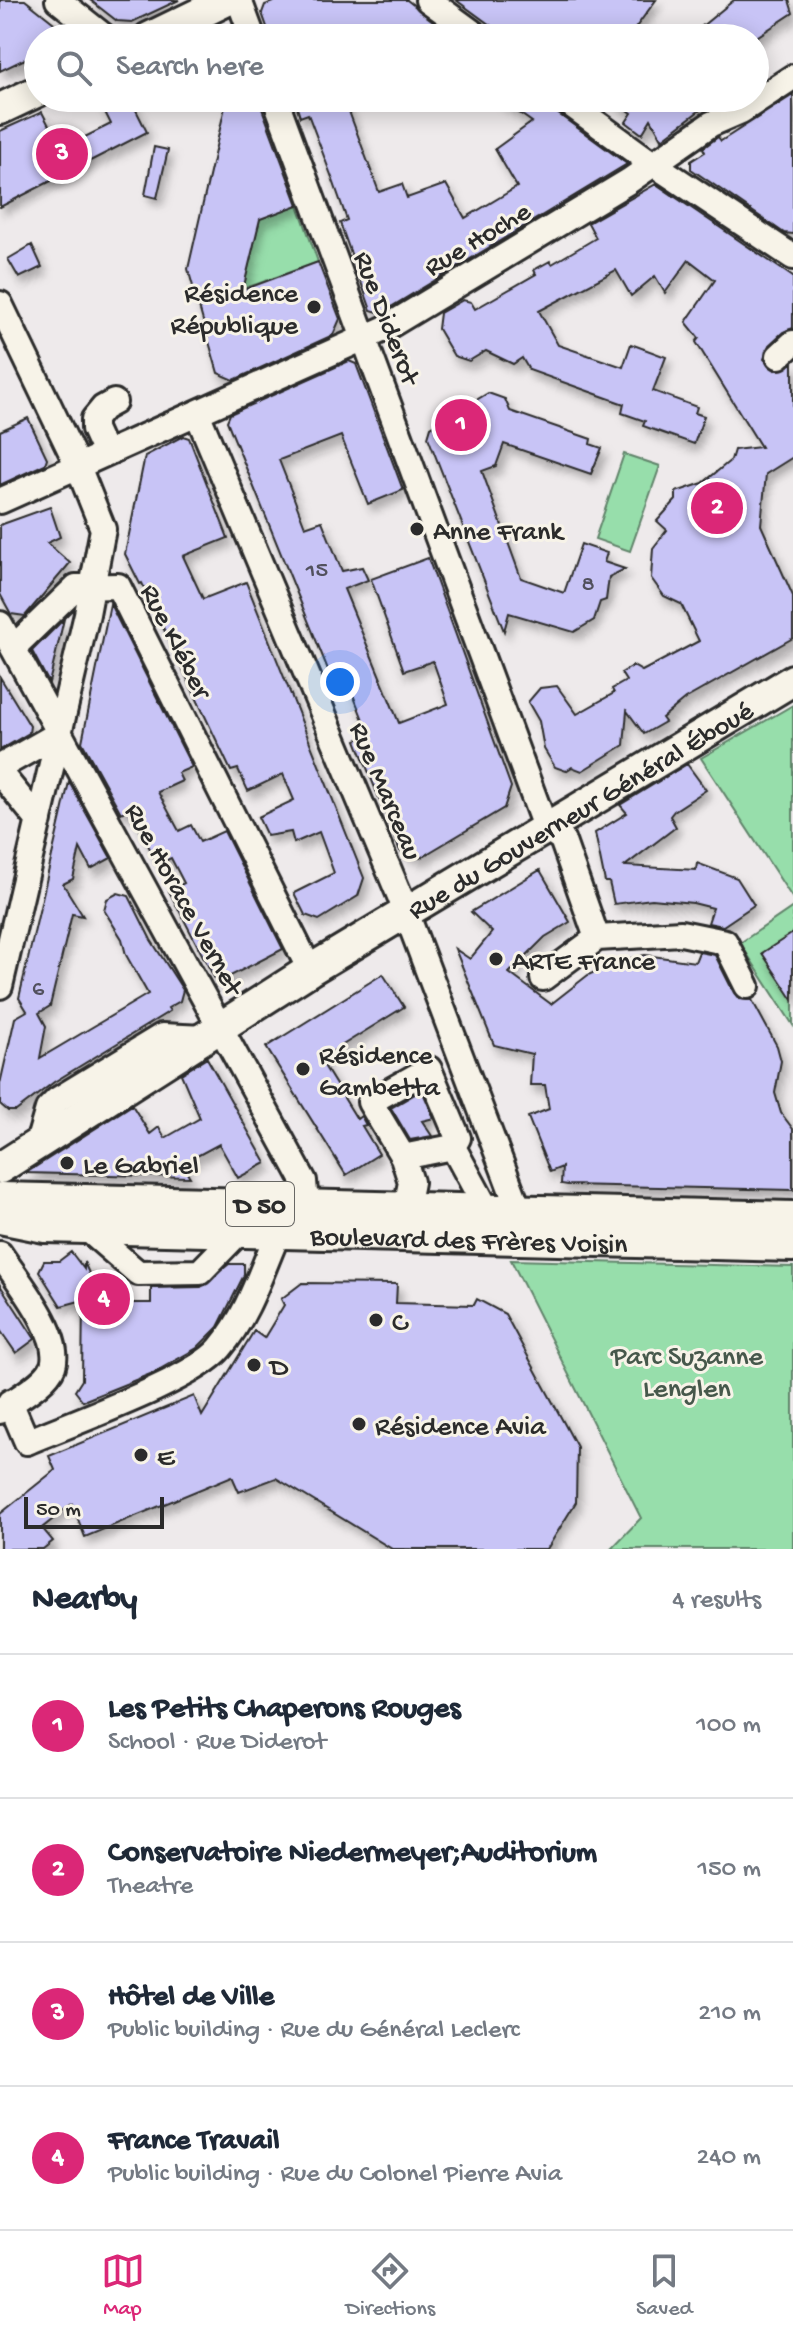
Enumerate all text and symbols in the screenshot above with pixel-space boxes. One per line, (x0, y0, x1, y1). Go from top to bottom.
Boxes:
search box (24, 24, 769, 112)
icon: search (52, 46, 96, 90)
text: Search here (116, 51, 264, 86)
pin: 3 (36, 124, 88, 184)
street label: Rue Hoche (419, 196, 538, 285)
street label: Rue Diderot (344, 247, 426, 392)
place label: Résidence République (171, 279, 299, 344)
marker: Résidence République (305, 298, 323, 316)
pin: 1 (435, 395, 487, 455)
pin: 2 (691, 478, 743, 538)
place label: Anne Frank (433, 517, 565, 550)
marker: Anne Frank (408, 520, 426, 538)
house number: 15 (305, 557, 328, 586)
house number: 8 (581, 571, 595, 600)
street label: Rue Kléber (131, 579, 218, 707)
your location (320, 662, 360, 702)
street label: Rue du Gouverneur Général Éboué (403, 695, 761, 929)
street label: Rue Marceau (340, 718, 428, 866)
street label: Rue Horace Vernet (116, 798, 250, 1004)
place label: ARTE France (512, 947, 656, 980)
marker: ARTE France (487, 950, 505, 968)
house number: 6 (32, 976, 45, 1005)
place label: Résidence Gambetta (319, 1041, 441, 1106)
marker: Résidence Gambetta (294, 1060, 312, 1078)
place label: Le Gabriel (83, 1151, 199, 1184)
marker: Le Gabriel (58, 1154, 76, 1172)
road number: D 50 (226, 1182, 294, 1226)
street label: Boulevard des Frères Voisin (309, 1222, 629, 1263)
pin: 4 (78, 1269, 130, 1329)
place label: C (392, 1308, 409, 1341)
marker: C (367, 1311, 385, 1329)
park label: Parc Suzanne Lenglen (610, 1342, 764, 1407)
place label: D (268, 1353, 289, 1386)
marker: D (245, 1356, 263, 1374)
place label: Résidence Avia (375, 1412, 547, 1445)
marker: Résidence Avia (350, 1415, 368, 1433)
place label: E (157, 1443, 176, 1476)
marker: E (132, 1446, 150, 1464)
scale bar (24, 1493, 164, 1529)
text: 50 m (36, 1498, 81, 1524)
text: Nearby (32, 1581, 137, 1621)
text: 4 results (672, 1586, 761, 1617)
text: Les Petits Chaperons Rouges (108, 1693, 461, 1728)
text: 1 (53, 1711, 63, 1742)
text: 100 m (696, 1711, 761, 1742)
text: School · Rue Diderot (108, 1728, 326, 1759)
text: Conservatoire Niedermeyer;Auditorium (108, 1837, 597, 1872)
text: 2 (52, 1855, 64, 1886)
text: 150 m (697, 1855, 761, 1886)
text: Theatre (108, 1872, 193, 1903)
text: Hôtel de Ville (108, 1981, 274, 2016)
text: 3 (51, 1999, 65, 2030)
text: 210 m (698, 1999, 761, 2030)
text: Public building · Rue du Général Leclerc (108, 2016, 519, 2047)
text: France Travail (108, 2125, 280, 2160)
text: 4 (52, 2143, 64, 2174)
text: 240 m (697, 2143, 761, 2174)
text: Public building · Rue du Colonel Pierre Avia (108, 2160, 562, 2191)
tab: Map (101, 2249, 145, 2323)
tab: Directions (346, 2249, 435, 2323)
tab: Saved (636, 2249, 692, 2323)

